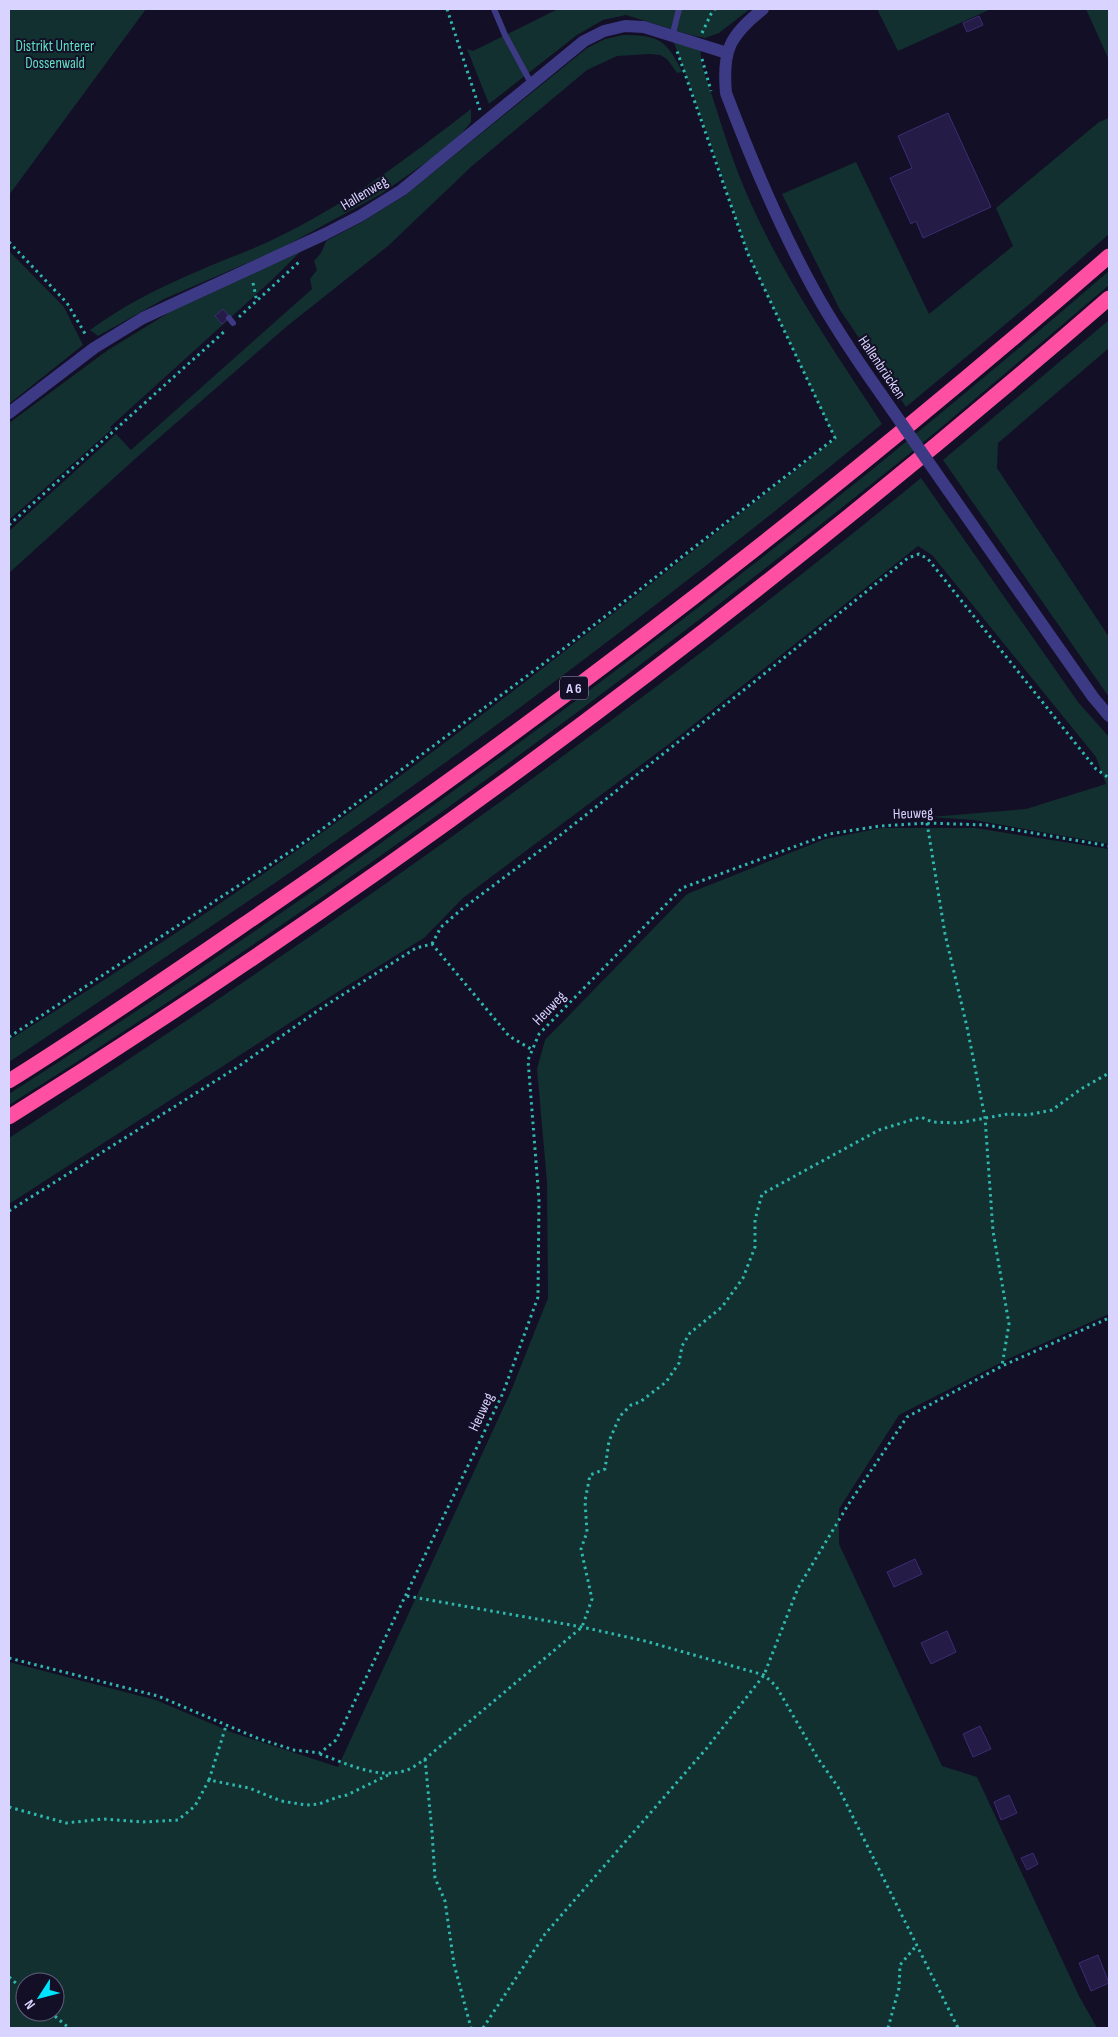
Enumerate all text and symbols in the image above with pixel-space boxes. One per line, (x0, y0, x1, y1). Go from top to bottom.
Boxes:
park label: Distrikt Unterer Dossenwald (16, 37, 95, 73)
street label: Hallenweg (337, 172, 391, 215)
street label: Hallenbrücken (854, 332, 910, 403)
road number: A 6 (560, 676, 588, 700)
street label: Heuweg (893, 803, 933, 824)
street label: Heuweg (529, 987, 570, 1029)
street label: Heuweg (464, 1390, 499, 1434)
north arrow (15, 1972, 65, 2022)
text: N (21, 1996, 39, 2012)

